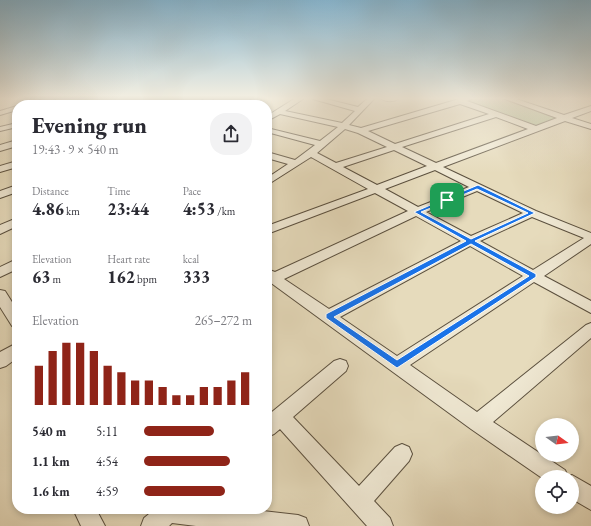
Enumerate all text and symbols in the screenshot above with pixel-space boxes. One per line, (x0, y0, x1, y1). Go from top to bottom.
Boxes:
text: Evening run (32, 111, 147, 140)
button: share (210, 113, 252, 155)
text: 19:43 · 9 × 540 m (32, 141, 119, 158)
pin (430, 183, 464, 217)
text: Distance (32, 184, 69, 198)
text: Time (107, 184, 130, 198)
text: Pace (183, 184, 201, 198)
icon: arrive (436, 189, 458, 211)
text: 4.86 (32, 198, 64, 220)
text: 23:44 (107, 198, 149, 220)
text: 4:53 (183, 198, 215, 220)
text: km (64, 204, 80, 218)
text: /km (215, 204, 235, 218)
text: Elevation (32, 252, 72, 266)
text: Heart rate (107, 252, 150, 266)
text: kcal (183, 252, 199, 266)
text: 63 (32, 266, 50, 288)
text: 162 (107, 266, 135, 288)
text: 333 (183, 266, 210, 288)
text: m (50, 272, 61, 286)
text: bpm (135, 272, 157, 286)
text: Elevation (32, 312, 79, 329)
text: 265–272 m (195, 312, 252, 329)
north arrow (535, 418, 579, 462)
map controls (535, 418, 579, 514)
text: 540 m (32, 423, 66, 440)
text: 5:11 (96, 423, 118, 440)
text: 1.1 km (32, 453, 70, 470)
text: 4:54 (96, 453, 118, 470)
button: locate (535, 470, 579, 514)
text: 1.6 km (32, 483, 70, 500)
text: 4:59 (96, 483, 118, 500)

